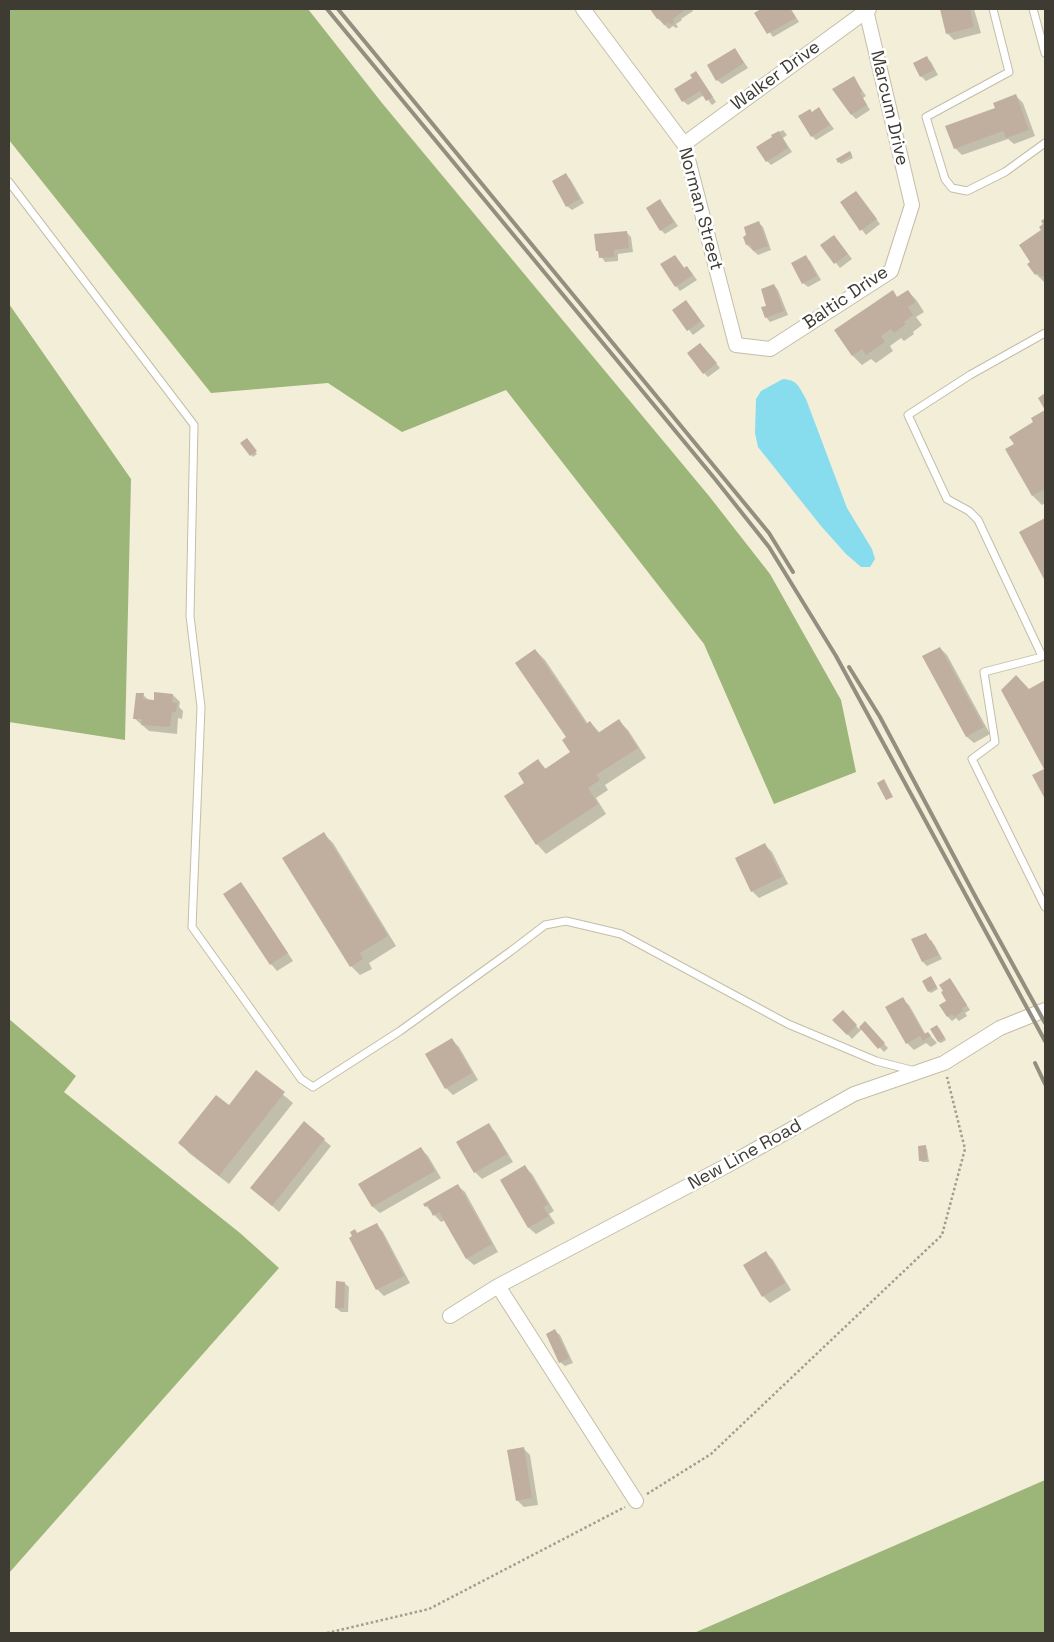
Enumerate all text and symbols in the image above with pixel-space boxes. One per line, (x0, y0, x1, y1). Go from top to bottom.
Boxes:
street label: Walker Drive (727, 36, 825, 116)
street label: Marcum Drive (865, 48, 913, 168)
street label: Norman Street (673, 145, 727, 273)
street label: Baltic Drive (799, 262, 893, 334)
street label: New Line Road (685, 1115, 805, 1195)

